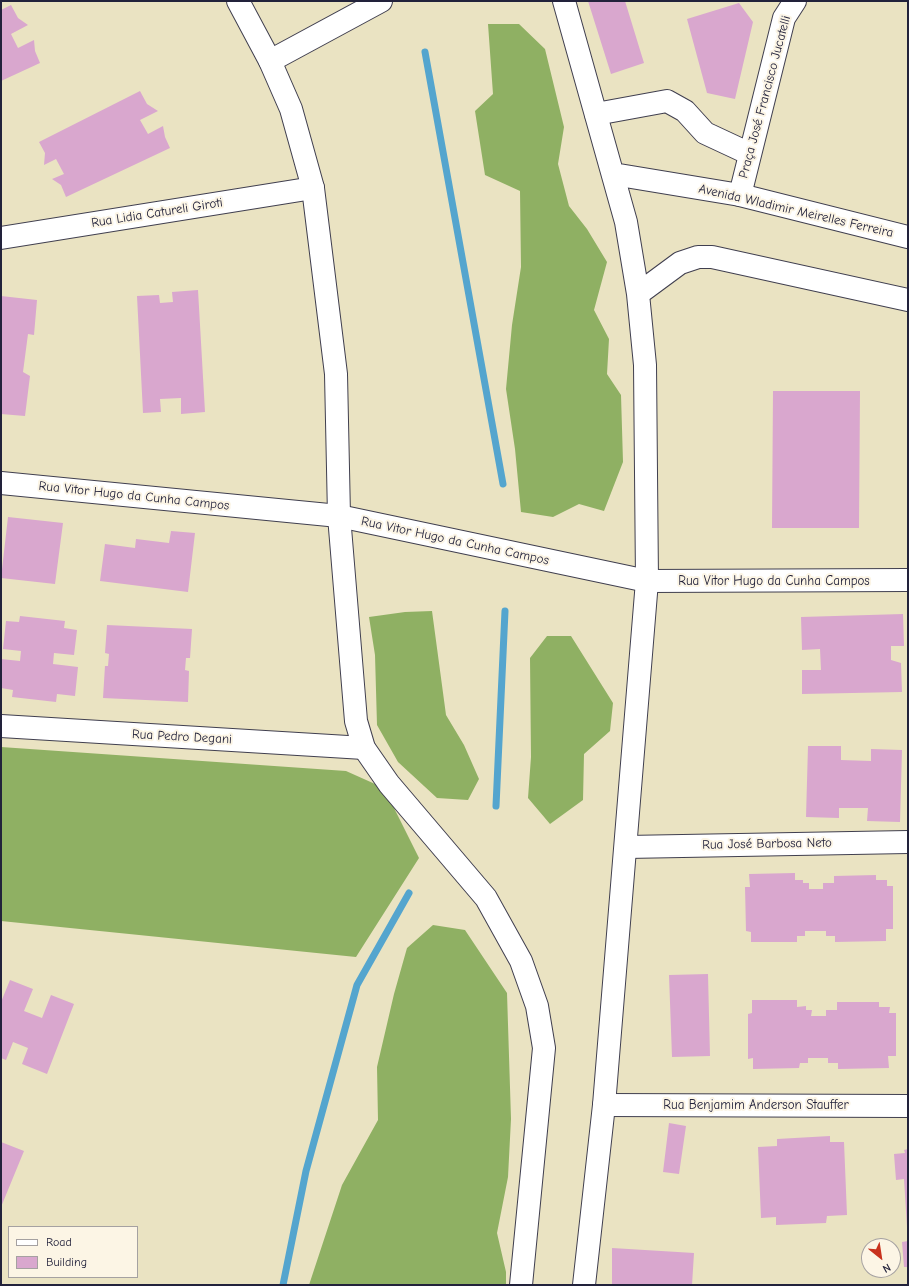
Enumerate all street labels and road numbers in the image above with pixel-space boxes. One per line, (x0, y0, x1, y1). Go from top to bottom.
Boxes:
street label: Praça José Francisco Jucatelli (736, 14, 794, 180)
street label: Avenida Wladimir Meirelles Ferreira (697, 181, 895, 241)
street label: Rua Lidia Catureli Giroti (90, 195, 224, 231)
street label: Rua Vitor Hugo da Cunha Campos (38, 478, 230, 514)
street label: Rua Vitor Hugo da Cunha Campos (360, 513, 550, 569)
street label: Rua Vitor Hugo da Cunha Campos (678, 573, 870, 589)
street label: Rua Pedro Degani (132, 727, 232, 747)
street label: Rua José Barbosa Neto (702, 835, 832, 853)
street label: Rua Benjamim Anderson Stauffer (663, 1097, 849, 1113)

